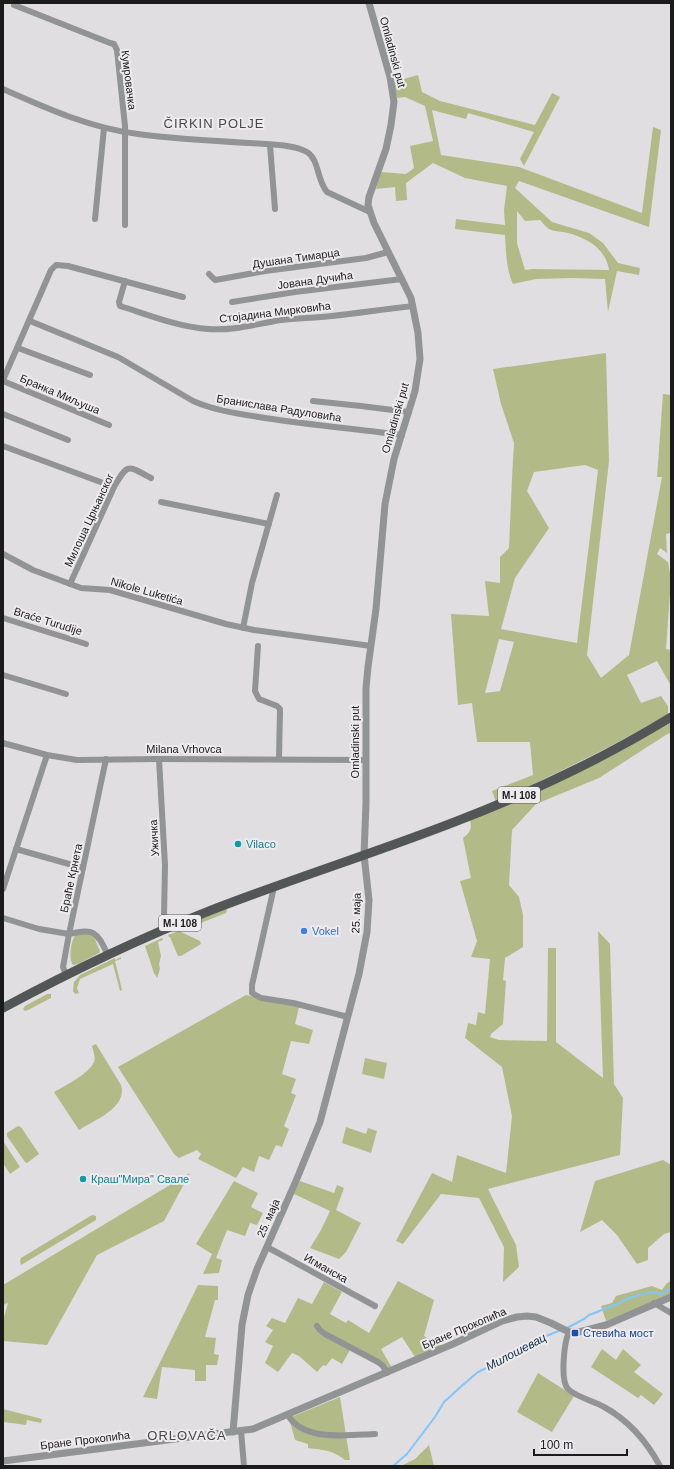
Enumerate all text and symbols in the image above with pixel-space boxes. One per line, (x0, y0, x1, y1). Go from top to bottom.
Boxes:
street label: Omladinski put (378, 15, 408, 89)
street label: Кумровачка (119, 49, 139, 111)
district label: ČIRKIN POLJE (164, 116, 264, 131)
street label: Душана Тимарца (252, 246, 341, 270)
street label: Јована Дучића (277, 269, 354, 291)
street label: Стојадина Мирковића (219, 299, 332, 325)
street label: Бранка Миљуша (18, 372, 102, 417)
street label: Omladinski put (379, 381, 411, 455)
street label: Бранислава Радуловића (216, 392, 343, 424)
street label: Милоша Црњанског (62, 471, 116, 569)
street label: Nikole Luketića (109, 575, 185, 607)
street label: Braće Turudije (12, 605, 84, 637)
street label: Omladinski put (349, 706, 361, 778)
street label: Milana Vrhovca (146, 743, 223, 755)
road number: M-I 108 (498, 787, 540, 803)
street label: Ужичка (147, 818, 161, 857)
place label: Vilaco (246, 838, 276, 850)
marker: Vilaco (233, 839, 243, 849)
street label: Браће Крнета (58, 842, 84, 914)
street label: 25. маја (349, 892, 363, 933)
road number: M-I 108 (159, 915, 201, 931)
place label: Vokel (312, 925, 339, 937)
marker: Vokel (299, 926, 309, 936)
place label: Краш"Мира" Свале (91, 1173, 189, 1185)
marker: Краш"Мира" Свале (78, 1174, 88, 1184)
street label: 25. маја (254, 1196, 282, 1239)
street label: Игманска (302, 1251, 351, 1285)
street label: Бране Прокопића (420, 1305, 509, 1351)
place label: Стевића мост (583, 1327, 653, 1339)
marker: Стевића мост (570, 1328, 580, 1338)
water label: Милошевац (483, 1330, 549, 1374)
street label: Бране Прокопића (39, 1428, 131, 1451)
district label: ORLOVAČA (147, 1428, 227, 1443)
scale bar (534, 1431, 627, 1457)
text: 100 m (540, 1438, 573, 1452)

